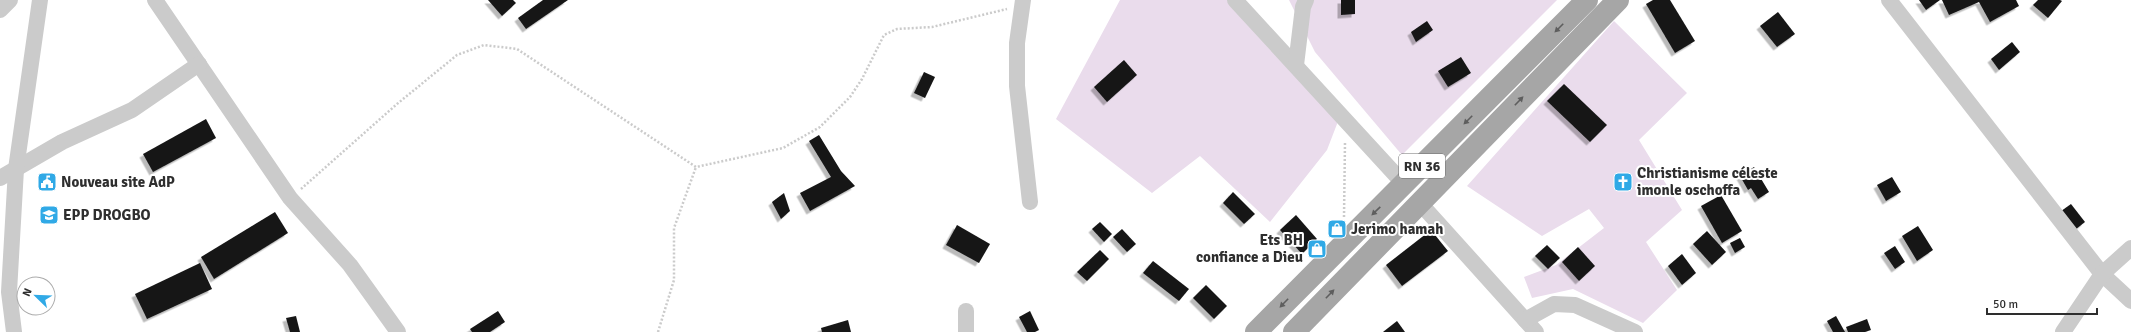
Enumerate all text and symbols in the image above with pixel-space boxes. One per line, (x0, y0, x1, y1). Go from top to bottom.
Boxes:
one-way arrow (1555, 23, 1564, 33)
one-way arrow (1514, 96, 1524, 106)
one-way arrow (1463, 115, 1473, 125)
road number: RN 36 (1399, 154, 1445, 178)
place label: Christianisme céleste imonle oschoffa (1637, 164, 1778, 199)
public building icon: Nouveau site AdP (36, 171, 58, 193)
church icon: Christianisme céleste imonle oschoffa (1612, 171, 1634, 193)
place label: Nouveau site AdP (61, 173, 175, 191)
school or university icon: EPP DROGBO (38, 204, 60, 226)
place label: EPP DROGBO (63, 206, 151, 224)
one-way arrow (1371, 207, 1381, 216)
shop icon: Jerimo hamah (1326, 218, 1348, 240)
place label: Jerimo hamah (1351, 220, 1443, 238)
place label: Ets BH confiance a Dieu (1196, 231, 1303, 266)
shop icon: Ets BH confiance a Dieu (1306, 238, 1328, 260)
north arrow (16, 276, 56, 316)
text: N (20, 286, 35, 298)
one-way arrow (1325, 289, 1335, 299)
scale bar (1987, 290, 2097, 316)
text: 50 m (1993, 297, 2018, 312)
one-way arrow (1279, 298, 1289, 308)

